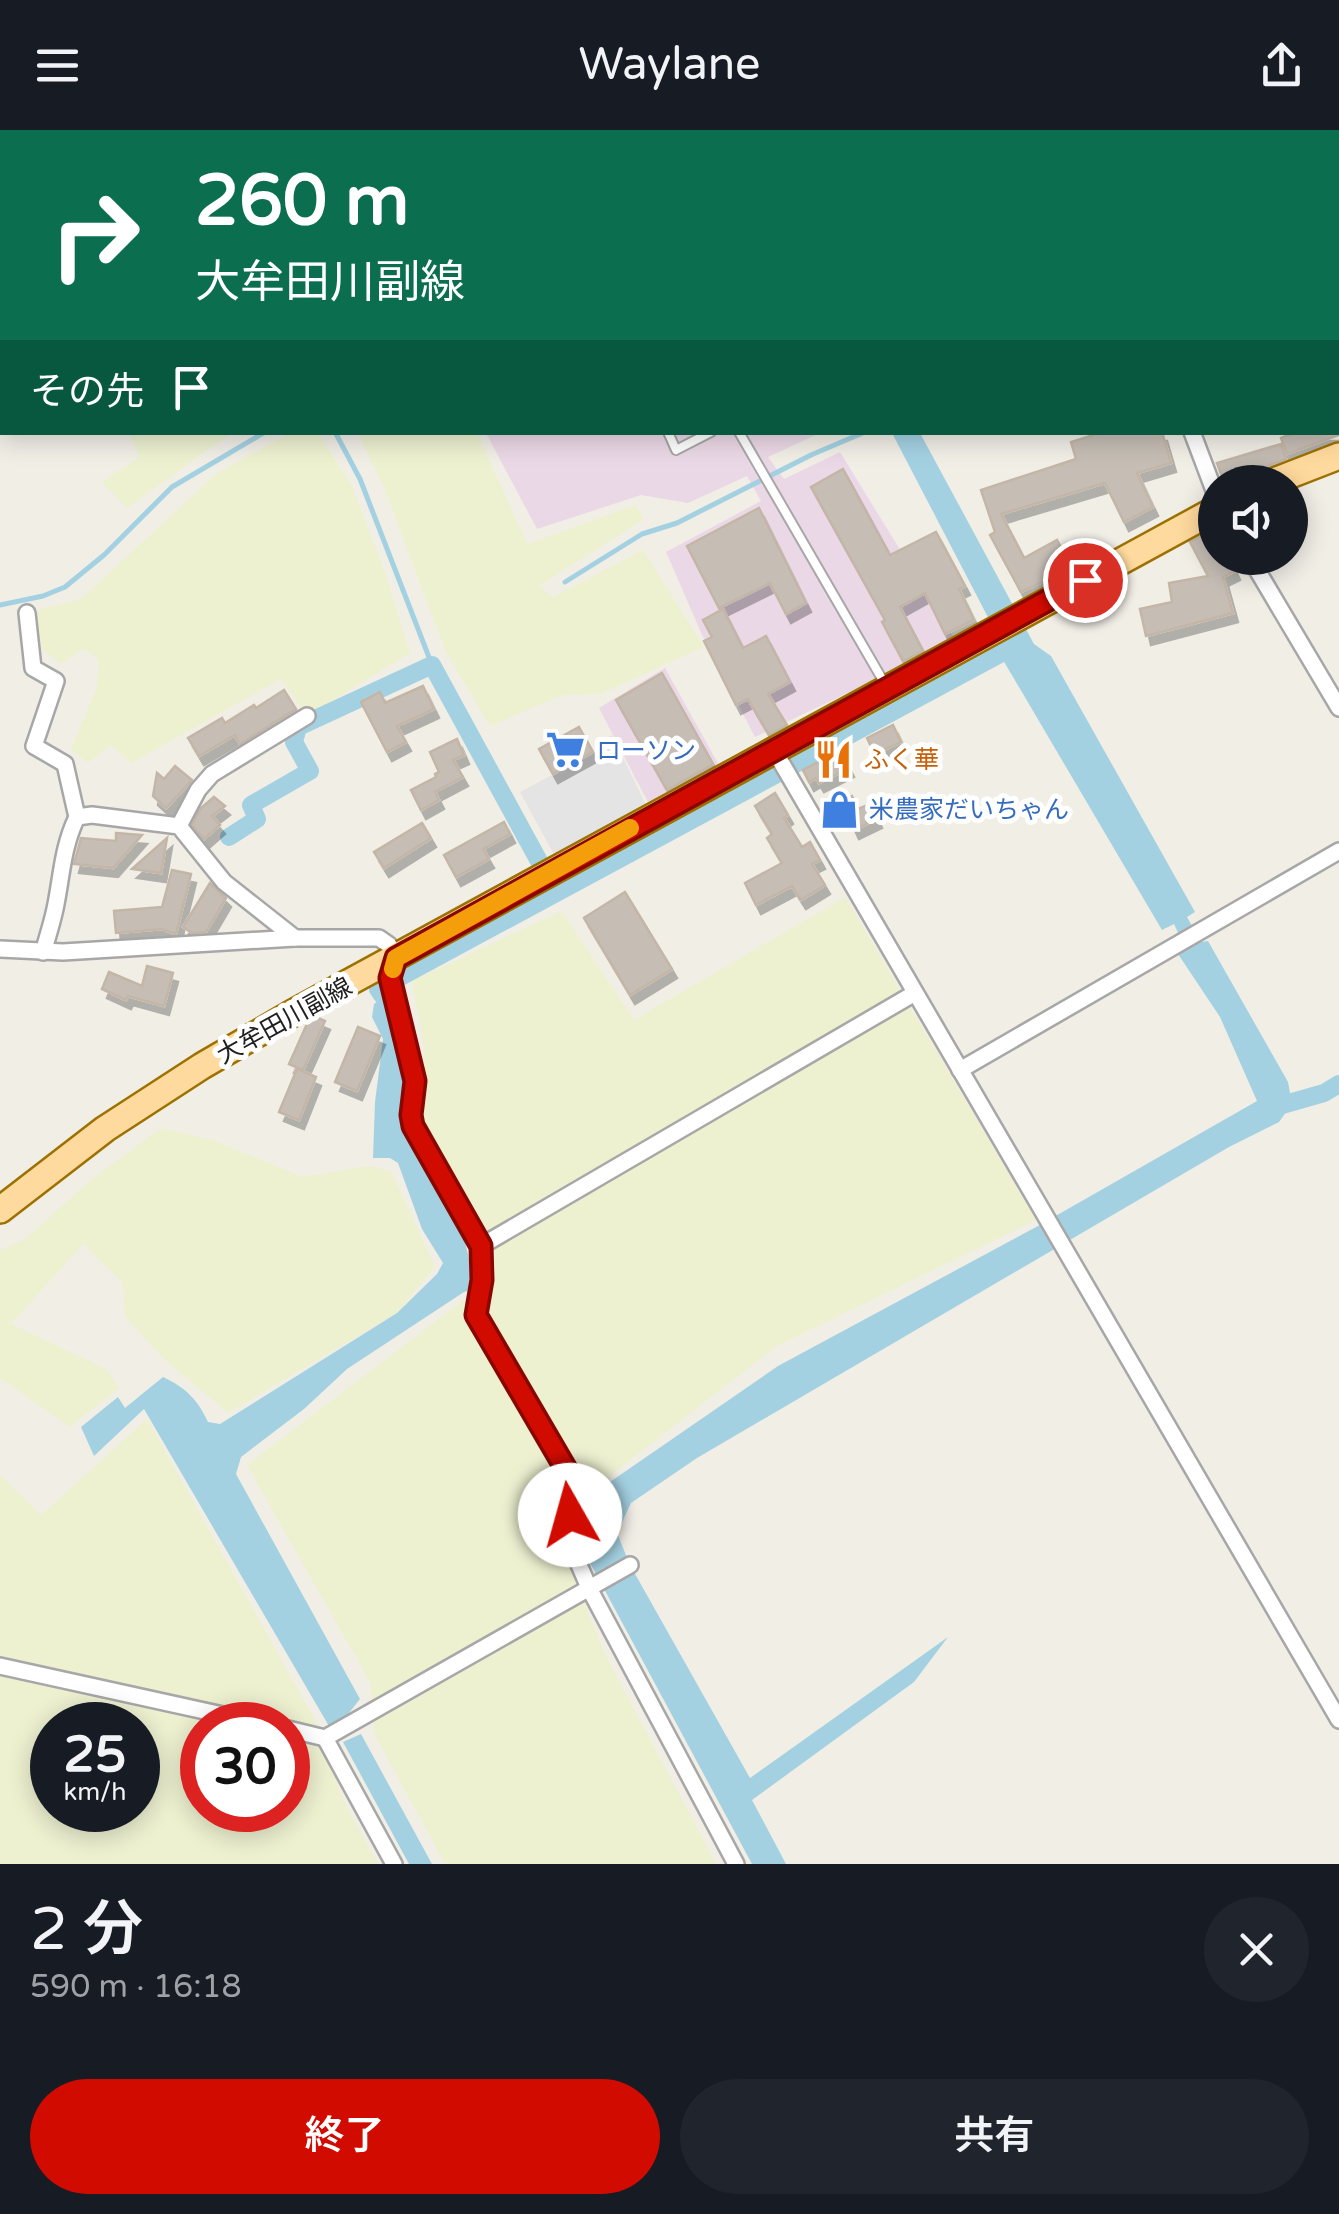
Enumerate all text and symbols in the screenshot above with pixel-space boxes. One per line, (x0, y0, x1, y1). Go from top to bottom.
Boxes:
icon: menu (30, 38, 85, 93)
text: Waylane (578, 38, 761, 92)
icon: share (1254, 38, 1309, 93)
text: 260 m (195, 160, 409, 244)
icon: right (30, 170, 160, 300)
text: 大牟田川副線 (195, 256, 465, 310)
icon: arrive (164, 360, 219, 415)
text: その先 (30, 369, 144, 415)
map controls (1198, 465, 1308, 575)
button: sound (1198, 465, 1308, 575)
pin (1043, 538, 1128, 623)
icon: arrive (1058, 553, 1113, 608)
supermarket icon: ローソン (545, 729, 587, 771)
place label: ローソン (596, 736, 696, 766)
restaurant icon: ふく華 (813, 738, 855, 780)
place label: ふく華 (864, 745, 939, 775)
shop icon: 米農家だいちゃん (818, 788, 860, 830)
place label: 米農家だいちゃん (869, 795, 1069, 825)
street label: 大牟田川副線 (212, 971, 357, 1070)
position arrow (518, 1463, 622, 1567)
speed limit sign: 30 (180, 1702, 310, 1832)
text: 25 (64, 1725, 126, 1785)
text: km/h (64, 1777, 126, 1807)
text: 2 分 (30, 1894, 143, 1966)
button: close (1204, 1897, 1309, 2002)
text: 590 m · 16:18 (30, 1968, 242, 2006)
button: 終了 (30, 2079, 660, 2194)
button: 共有 (680, 2079, 1309, 2194)

